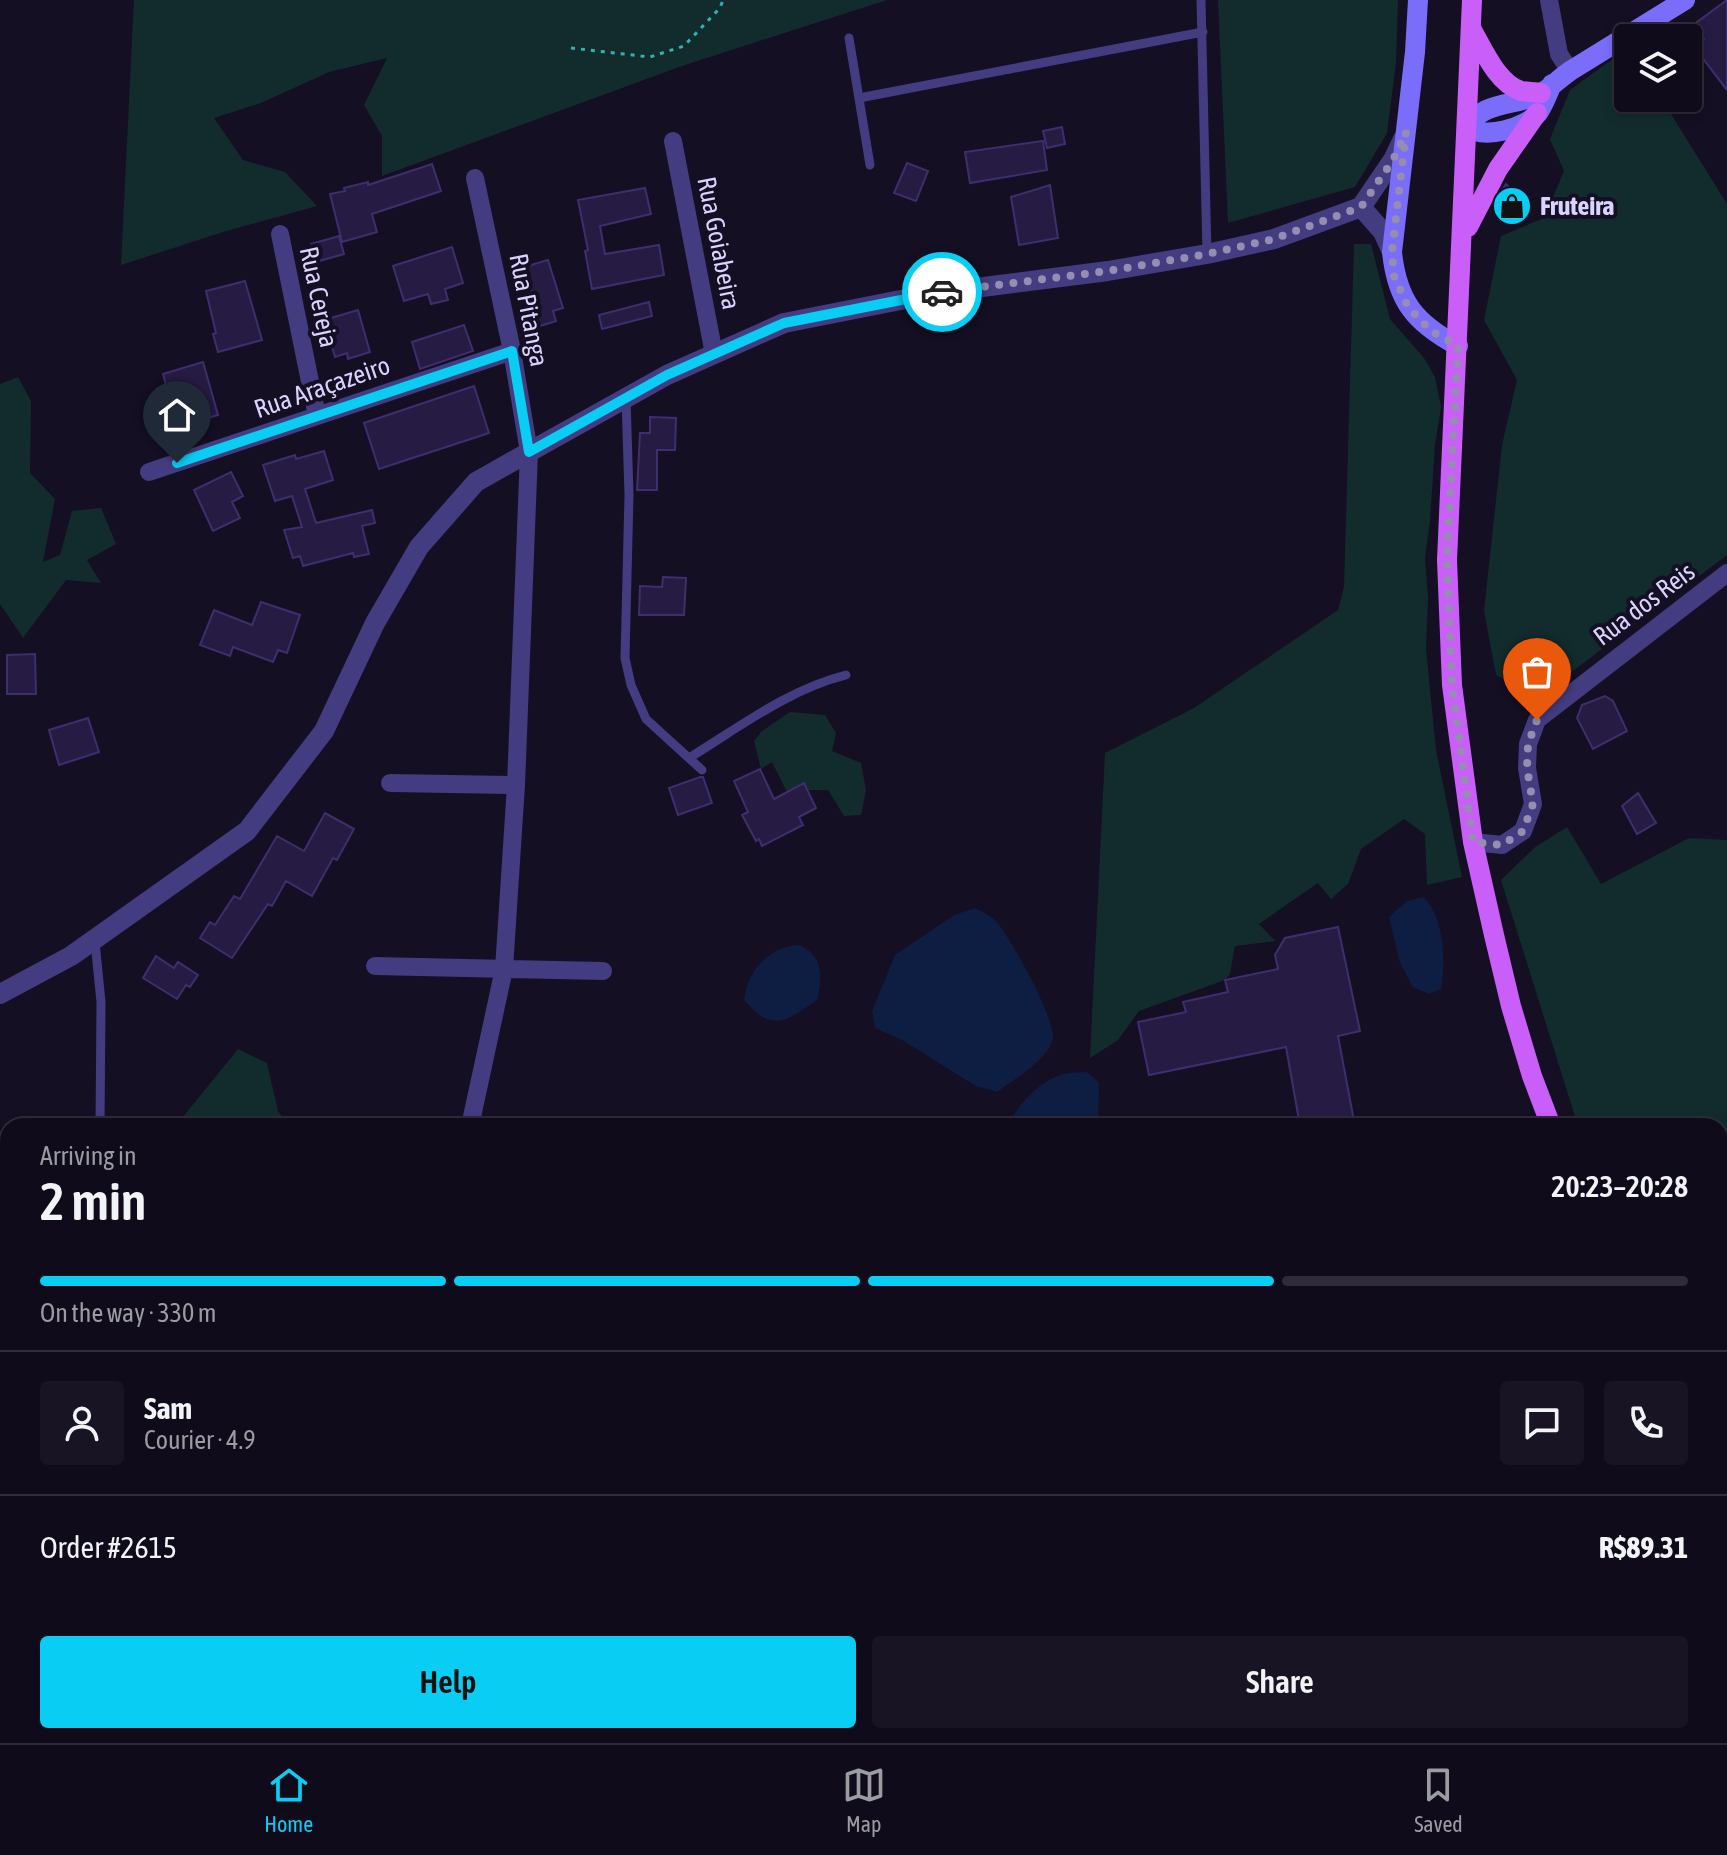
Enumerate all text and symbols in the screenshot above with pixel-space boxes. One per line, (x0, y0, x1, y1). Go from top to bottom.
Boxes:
map controls (1614, 24, 1702, 112)
button: layers (1614, 24, 1702, 112)
street label: Rua Goiabeira (691, 174, 747, 312)
shop icon: Fruteira (1491, 185, 1533, 227)
place label: Fruteira (1540, 191, 1614, 221)
street label: Rua Cereja (294, 244, 344, 350)
street label: Rua Pitanga (503, 251, 555, 369)
courier (902, 252, 982, 332)
icon: car (920, 270, 964, 314)
street label: Rua Araçazeiro (250, 350, 394, 424)
pin (143, 381, 211, 463)
icon: home (155, 393, 199, 437)
street label: Rua dos Reis (1588, 556, 1700, 652)
pin (1503, 638, 1571, 720)
icon: bag (1515, 650, 1559, 694)
text: Arriving in (40, 1141, 137, 1171)
text: 20:23–20:28 (1551, 1169, 1688, 1203)
text: 2 min (40, 1171, 146, 1231)
text: On the way · 330 m (40, 1298, 217, 1328)
button: person (40, 1381, 124, 1465)
button: chat (1500, 1381, 1584, 1465)
button: phone (1604, 1381, 1688, 1465)
text: Sam (144, 1391, 192, 1425)
text: Courier · 4.9 (144, 1425, 255, 1455)
text: Order #2615 (40, 1530, 177, 1564)
text: R$89.31 (1599, 1530, 1688, 1564)
button: Help (40, 1636, 856, 1728)
button: Share (872, 1636, 1688, 1728)
tab: Home (264, 1763, 313, 1837)
tab: Map (842, 1763, 886, 1837)
tab: Saved (1414, 1763, 1463, 1837)

